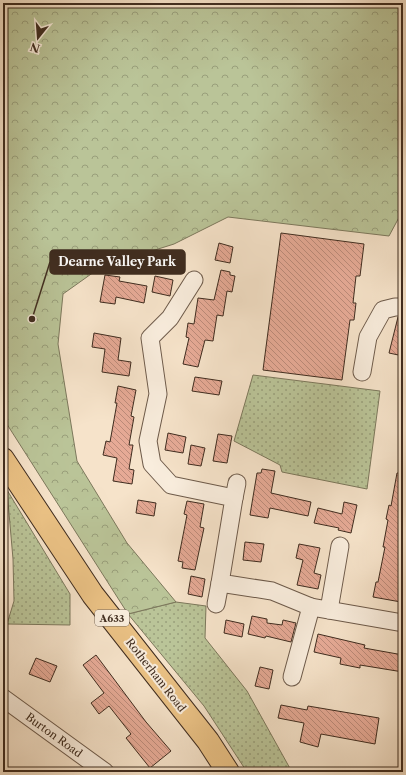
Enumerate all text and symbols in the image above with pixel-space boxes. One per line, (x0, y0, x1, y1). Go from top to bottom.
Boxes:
north arrow (18, 18, 58, 58)
text: N (28, 39, 42, 56)
callout: Dearne Valley Park (50, 250, 185, 274)
text: Dearne Valley Park (58, 254, 177, 269)
road number: A633 (95, 610, 129, 626)
street label: Rotherham Road (123, 635, 189, 715)
street label: Burton Road (23, 710, 85, 760)

